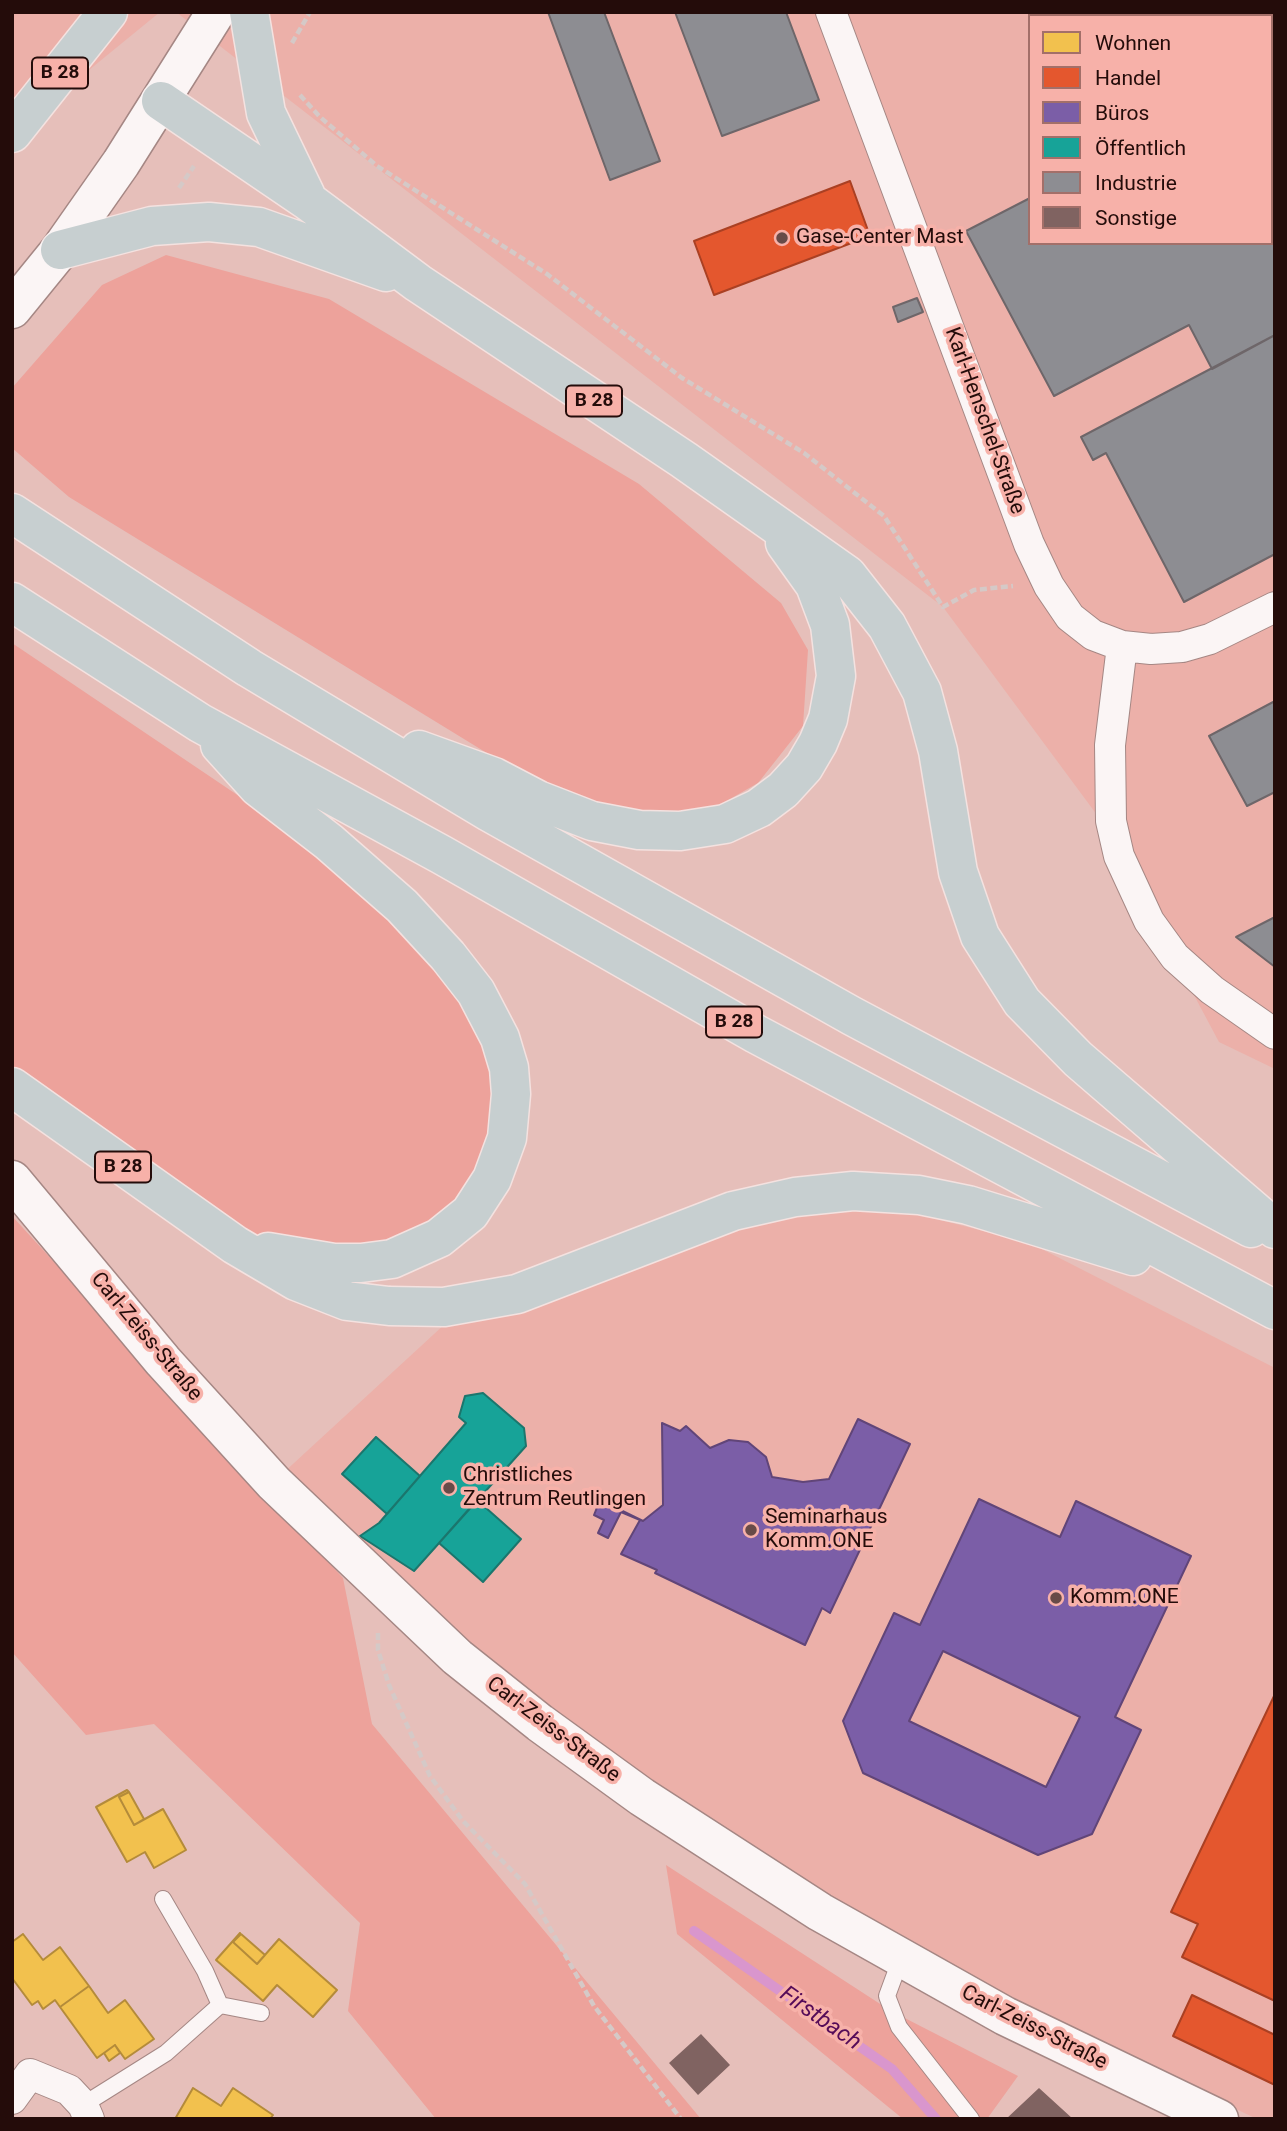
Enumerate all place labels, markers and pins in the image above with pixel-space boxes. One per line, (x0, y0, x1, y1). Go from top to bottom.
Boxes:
place label: Gase-Center Mast (796, 225, 964, 251)
marker: Gase-Center Mast (774, 230, 790, 246)
place label: Christliches Zentrum Reutlingen (463, 1463, 646, 1513)
marker: Christliches Zentrum Reutlingen (441, 1480, 457, 1496)
place label: Seminarhaus Komm.ONE (765, 1505, 888, 1555)
marker: Seminarhaus Komm.ONE (743, 1522, 759, 1538)
place label: Komm.ONE (1070, 1585, 1179, 1611)
marker: Komm.ONE (1048, 1590, 1064, 1606)

